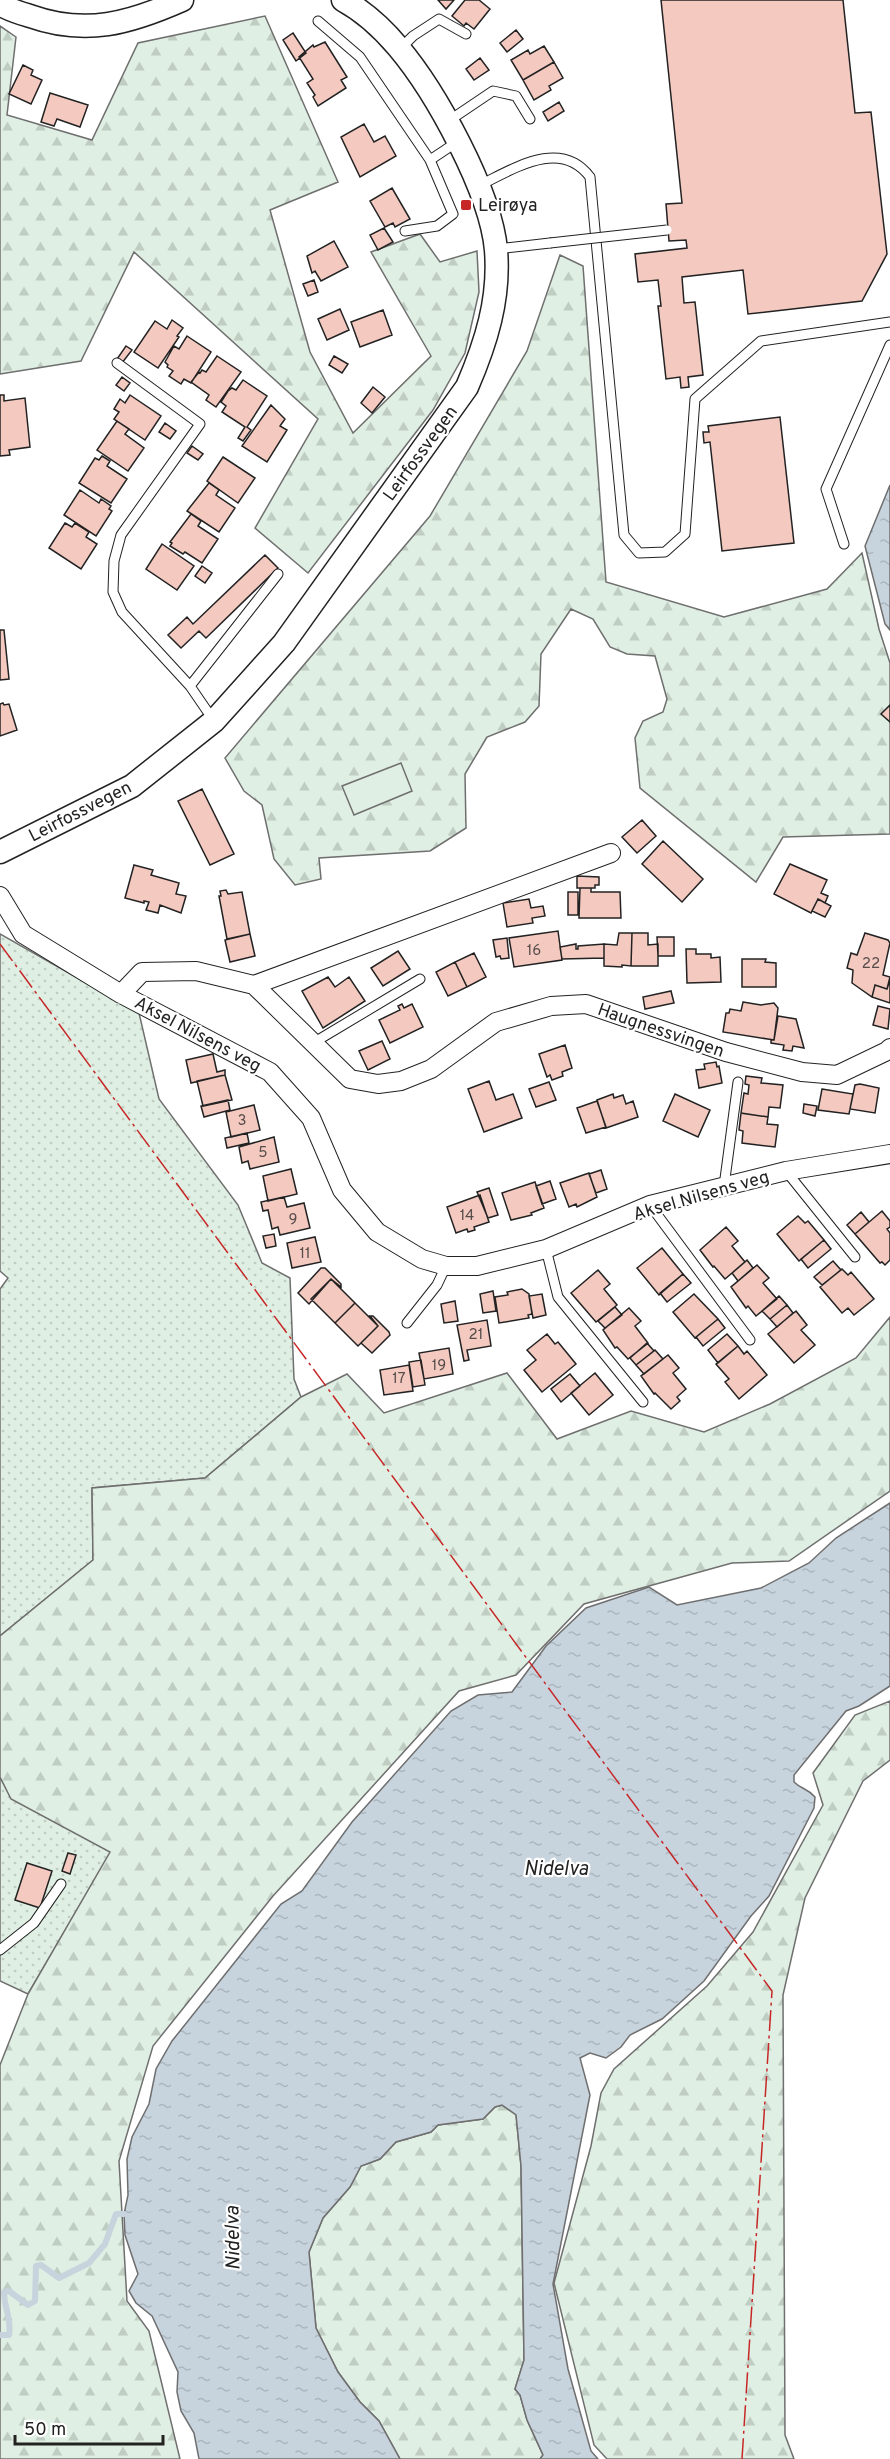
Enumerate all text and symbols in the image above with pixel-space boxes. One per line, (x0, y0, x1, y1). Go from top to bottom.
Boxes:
place label: Leirøya (478, 195, 537, 218)
marker: Leirøya (459, 198, 473, 212)
street label: Leirfossvegen (379, 402, 464, 506)
street label: Leirfossvegen (25, 777, 136, 848)
house number: 16 (527, 942, 541, 961)
house number: 22 (862, 955, 880, 974)
street label: Aksel Nilsens veg (130, 992, 265, 1078)
street label: Haugnessvingen (594, 999, 727, 1064)
house number: 3 (237, 1112, 247, 1131)
house number: 5 (258, 1144, 268, 1163)
street label: Aksel Nilsens veg (631, 1166, 772, 1227)
house number: 14 (460, 1207, 474, 1226)
house number: 9 (289, 1211, 297, 1230)
house number: 11 (299, 1245, 311, 1264)
house number: 21 (469, 1326, 483, 1345)
house number: 19 (432, 1357, 446, 1376)
house number: 17 (392, 1370, 406, 1389)
water label: Nidelva (524, 1857, 589, 1883)
water label: Nidelva (220, 2205, 248, 2270)
scale bar (15, 2408, 164, 2446)
text: 50 m (24, 2419, 66, 2442)

